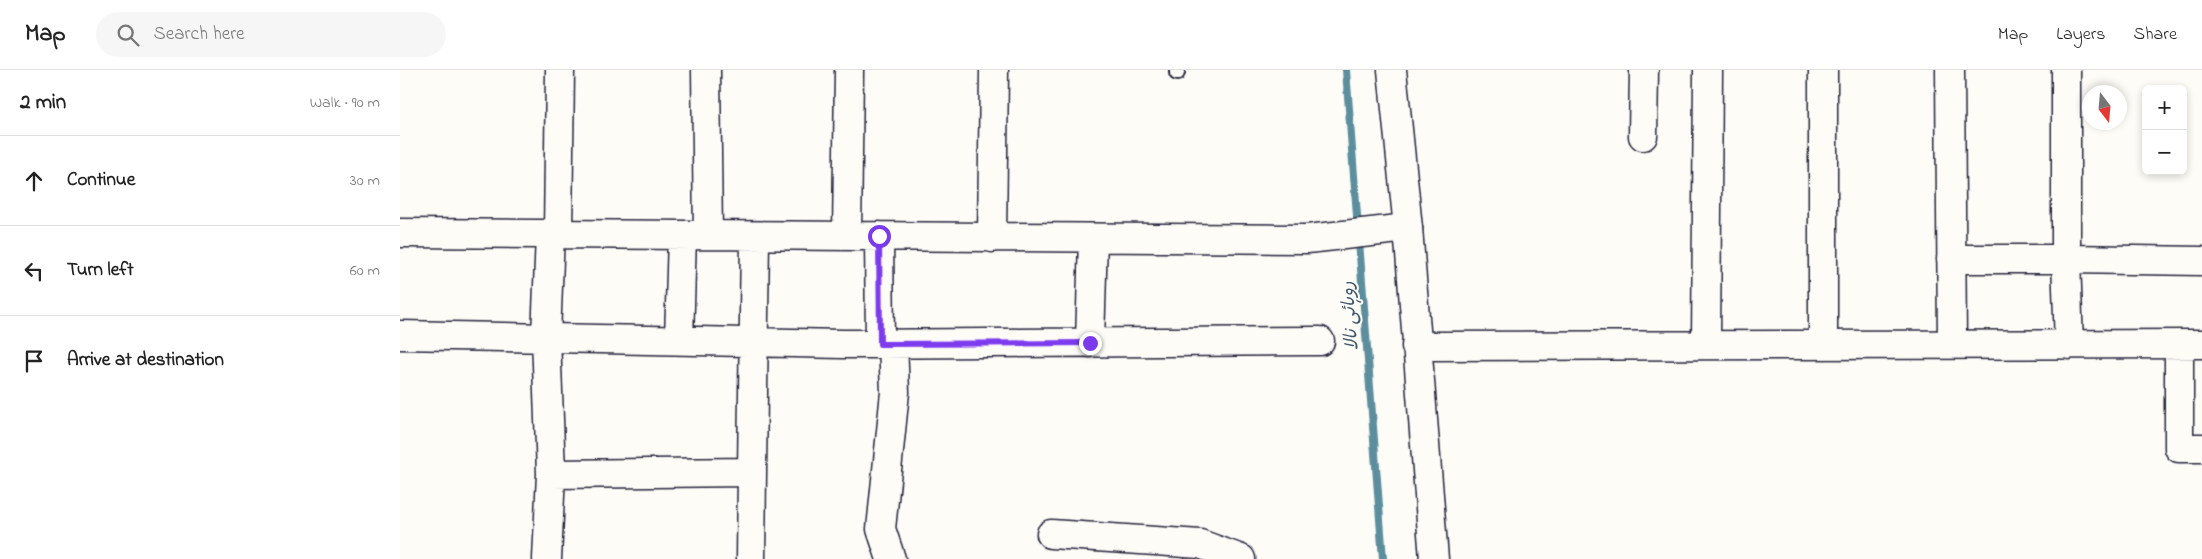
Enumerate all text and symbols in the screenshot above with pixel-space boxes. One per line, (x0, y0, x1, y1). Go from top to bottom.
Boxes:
search box (96, 12, 446, 57)
text: Map (25, 17, 66, 52)
icon: search (114, 21, 142, 49)
text: Search here (154, 21, 245, 48)
text: Map (1998, 22, 2028, 48)
text: Layers (2056, 22, 2106, 48)
text: Share (2134, 22, 2177, 48)
north arrow (2082, 85, 2127, 130)
map controls (2142, 85, 2187, 175)
button: + (2142, 85, 2187, 130)
text: 2 min (20, 88, 66, 118)
text: Walk · 90 m (310, 91, 380, 115)
button: − (2142, 130, 2187, 175)
icon: ahead (20, 167, 48, 195)
text: Continue (67, 167, 135, 194)
text: 30 m (350, 169, 380, 193)
route start (868, 225, 891, 248)
icon: left (20, 257, 48, 285)
text: Turn left (67, 257, 134, 284)
text: 60 m (350, 259, 380, 283)
water label: روہائی نالا (1336, 280, 1366, 351)
route end (1079, 332, 1102, 355)
icon: arrive (20, 347, 48, 375)
text: Arrive at destination (67, 347, 224, 374)

